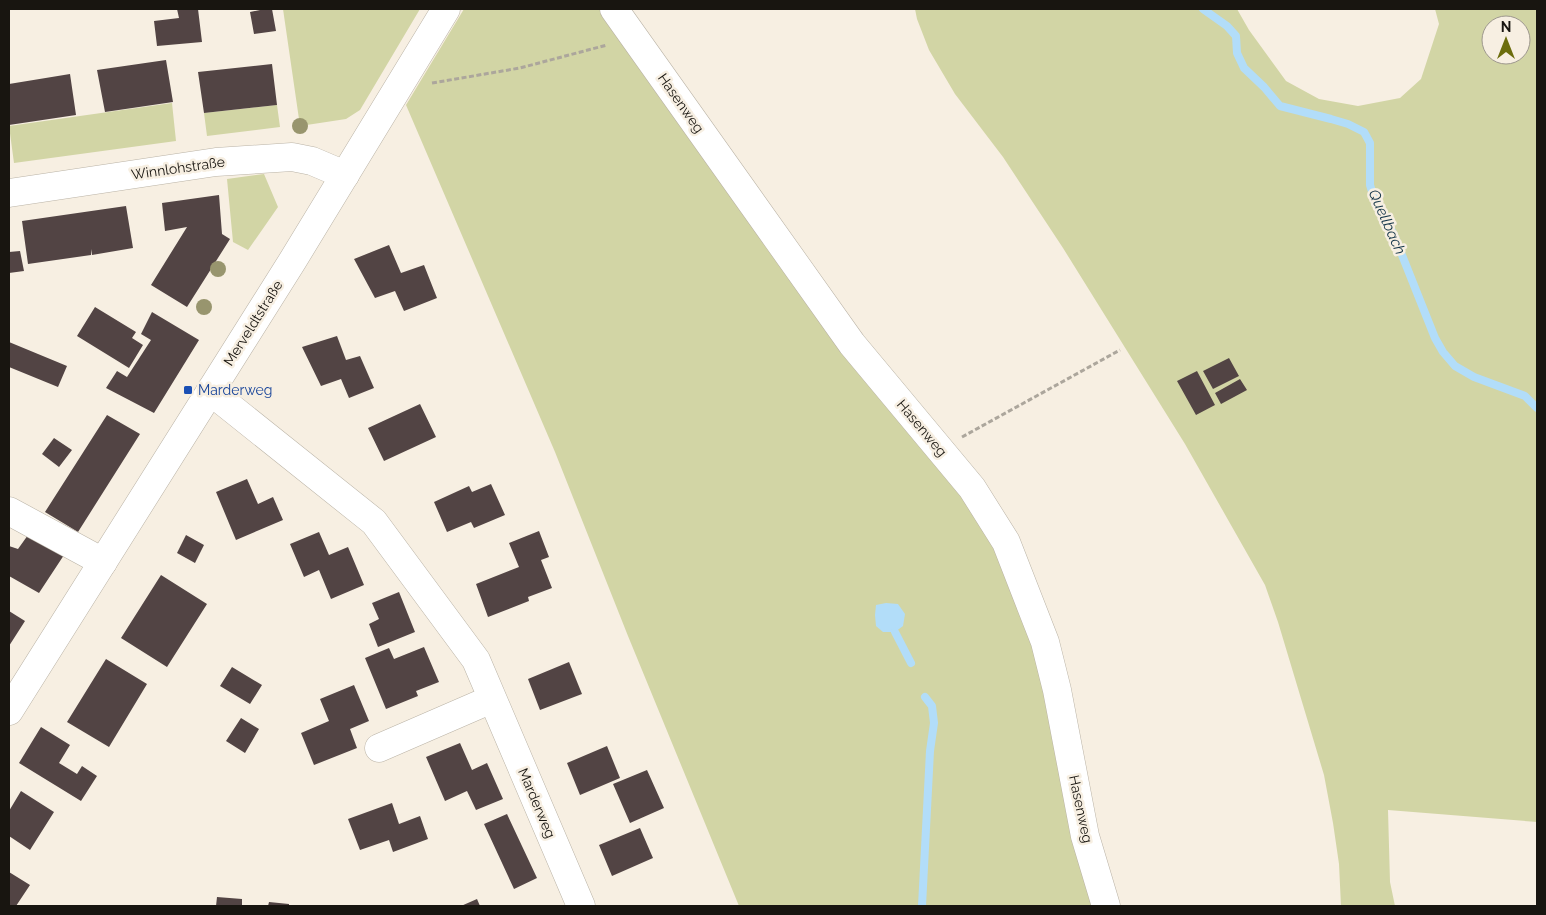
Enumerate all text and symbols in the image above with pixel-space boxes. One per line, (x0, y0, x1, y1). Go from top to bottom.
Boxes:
north arrow (1481, 15, 1531, 65)
text: N (1501, 19, 1511, 35)
street label: Hasenweg (655, 70, 707, 136)
street label: Winnlohstraße (130, 154, 226, 182)
water label: Quellbach (1365, 187, 1409, 257)
street label: Merveldtstraße (220, 277, 286, 369)
place label: Marderweg (198, 382, 272, 398)
marker: Marderweg (182, 384, 194, 396)
street label: Hasenweg (894, 396, 950, 460)
street label: Marderweg (515, 766, 559, 840)
street label: Hasenweg (1066, 774, 1096, 844)

